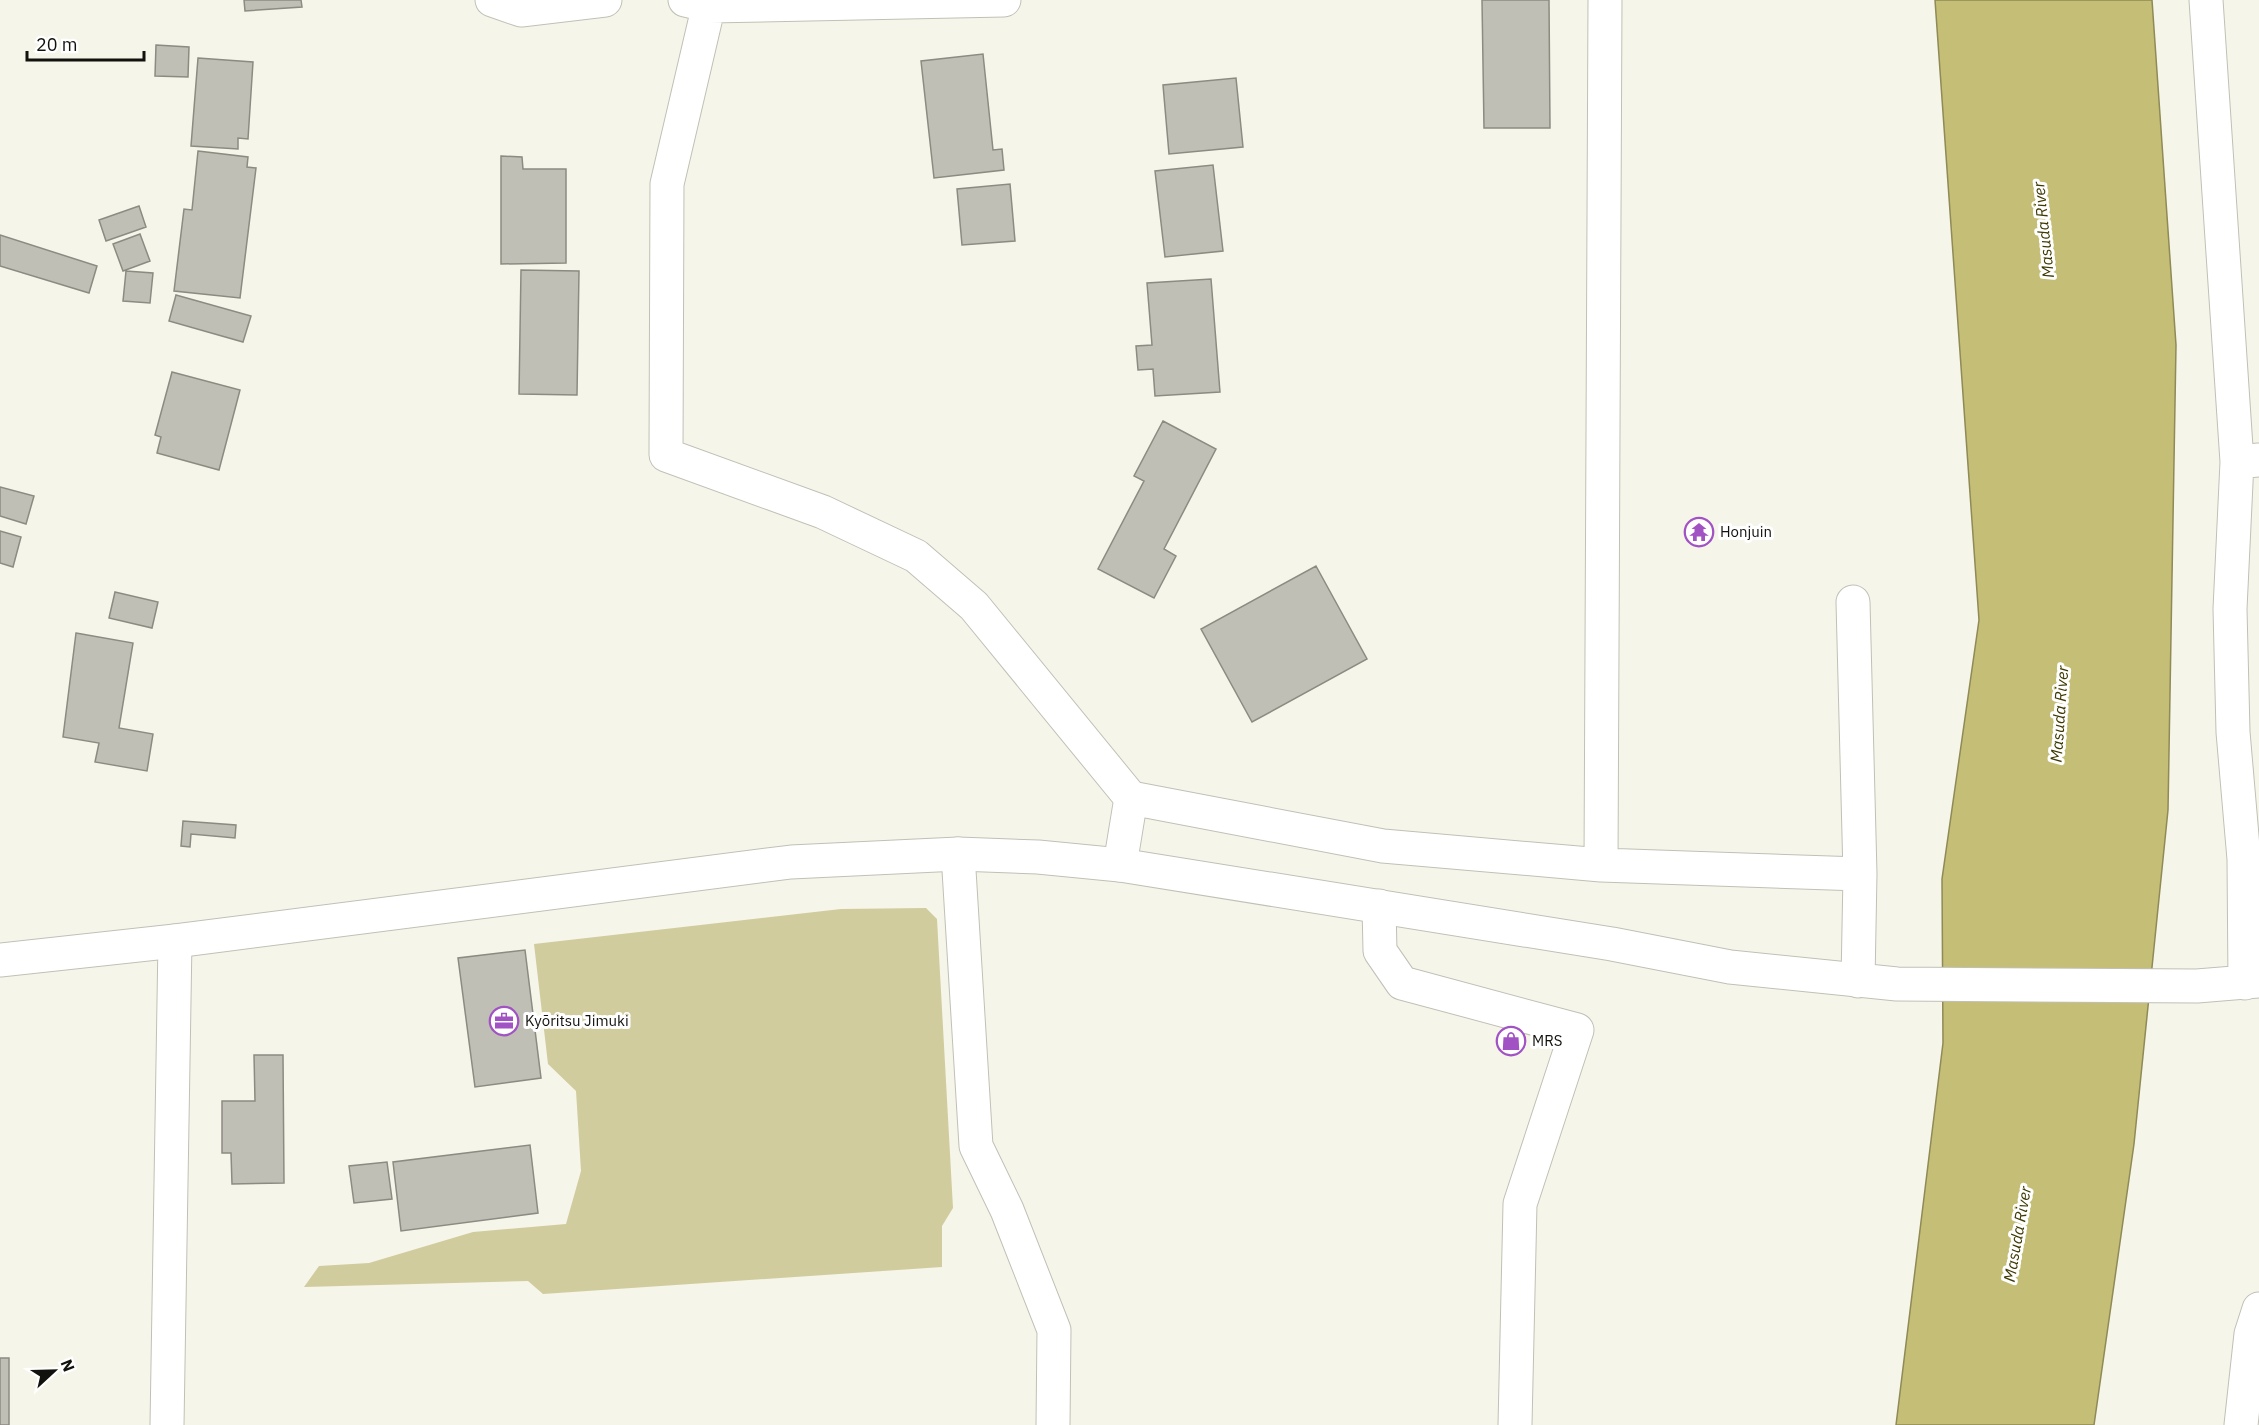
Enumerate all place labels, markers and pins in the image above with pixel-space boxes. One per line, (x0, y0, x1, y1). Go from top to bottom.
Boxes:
temple icon: Honjuin (1683, 516, 1715, 548)
place label: Honjuin (1720, 522, 1772, 541)
office icon: Kyōritsu Jimuki (488, 1005, 520, 1037)
place label: Kyōritsu Jimuki (525, 1011, 629, 1030)
shop icon: MRS (1495, 1025, 1527, 1057)
place label: MRS (1532, 1031, 1563, 1050)

